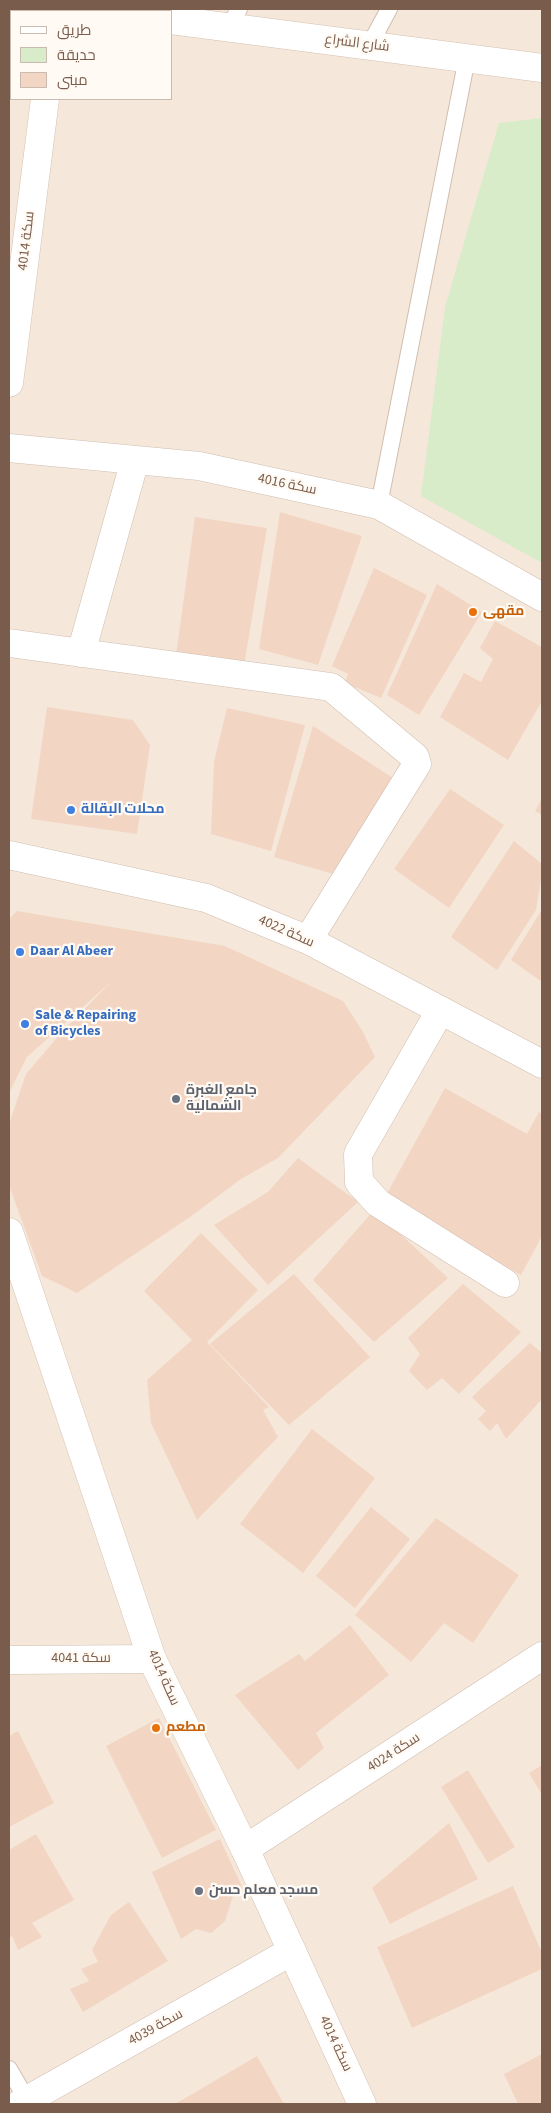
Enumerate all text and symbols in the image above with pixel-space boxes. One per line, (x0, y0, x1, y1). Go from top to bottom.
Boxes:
legend (10, 10, 172, 100)
text: طريق (57, 20, 91, 41)
street label: شارع الشراع (324, 32, 390, 56)
text: حديقة (57, 45, 96, 66)
text: مبنى (57, 70, 88, 91)
street label: سكة 4014 (15, 210, 39, 272)
street label: سكة 4016 (256, 471, 318, 499)
place label: مقهى (483, 604, 524, 620)
marker: مقهى (467, 606, 479, 618)
place label: محلات البقالة (81, 802, 164, 818)
marker: محلات البقالة (65, 804, 77, 816)
street label: سكة 4022 (255, 912, 317, 952)
place label: Daar Al Abeer (30, 944, 113, 960)
marker: Daar Al Abeer (14, 946, 26, 958)
place label: Sale & Repairing of Bicycles (35, 1008, 136, 1040)
marker: Sale & Repairing of Bicycles (19, 1018, 31, 1030)
place label: جامع الغبرة الشمالية (186, 1083, 257, 1116)
marker: جامع الغبرة الشمالية (170, 1093, 182, 1105)
street label: سكة 4014 (143, 1647, 183, 1709)
street label: سكة 4041 (51, 1651, 111, 1667)
place label: مطعم (166, 1720, 206, 1736)
marker: مطعم (150, 1722, 162, 1734)
street label: سكة 4024 (364, 1730, 424, 1776)
place label: مسجد معلم حسن (209, 1883, 318, 1899)
marker: مسجد معلم حسن (193, 1885, 205, 1897)
street label: سكة 4039 (126, 2006, 186, 2050)
street label: سكة 4014 (315, 2013, 355, 2075)

